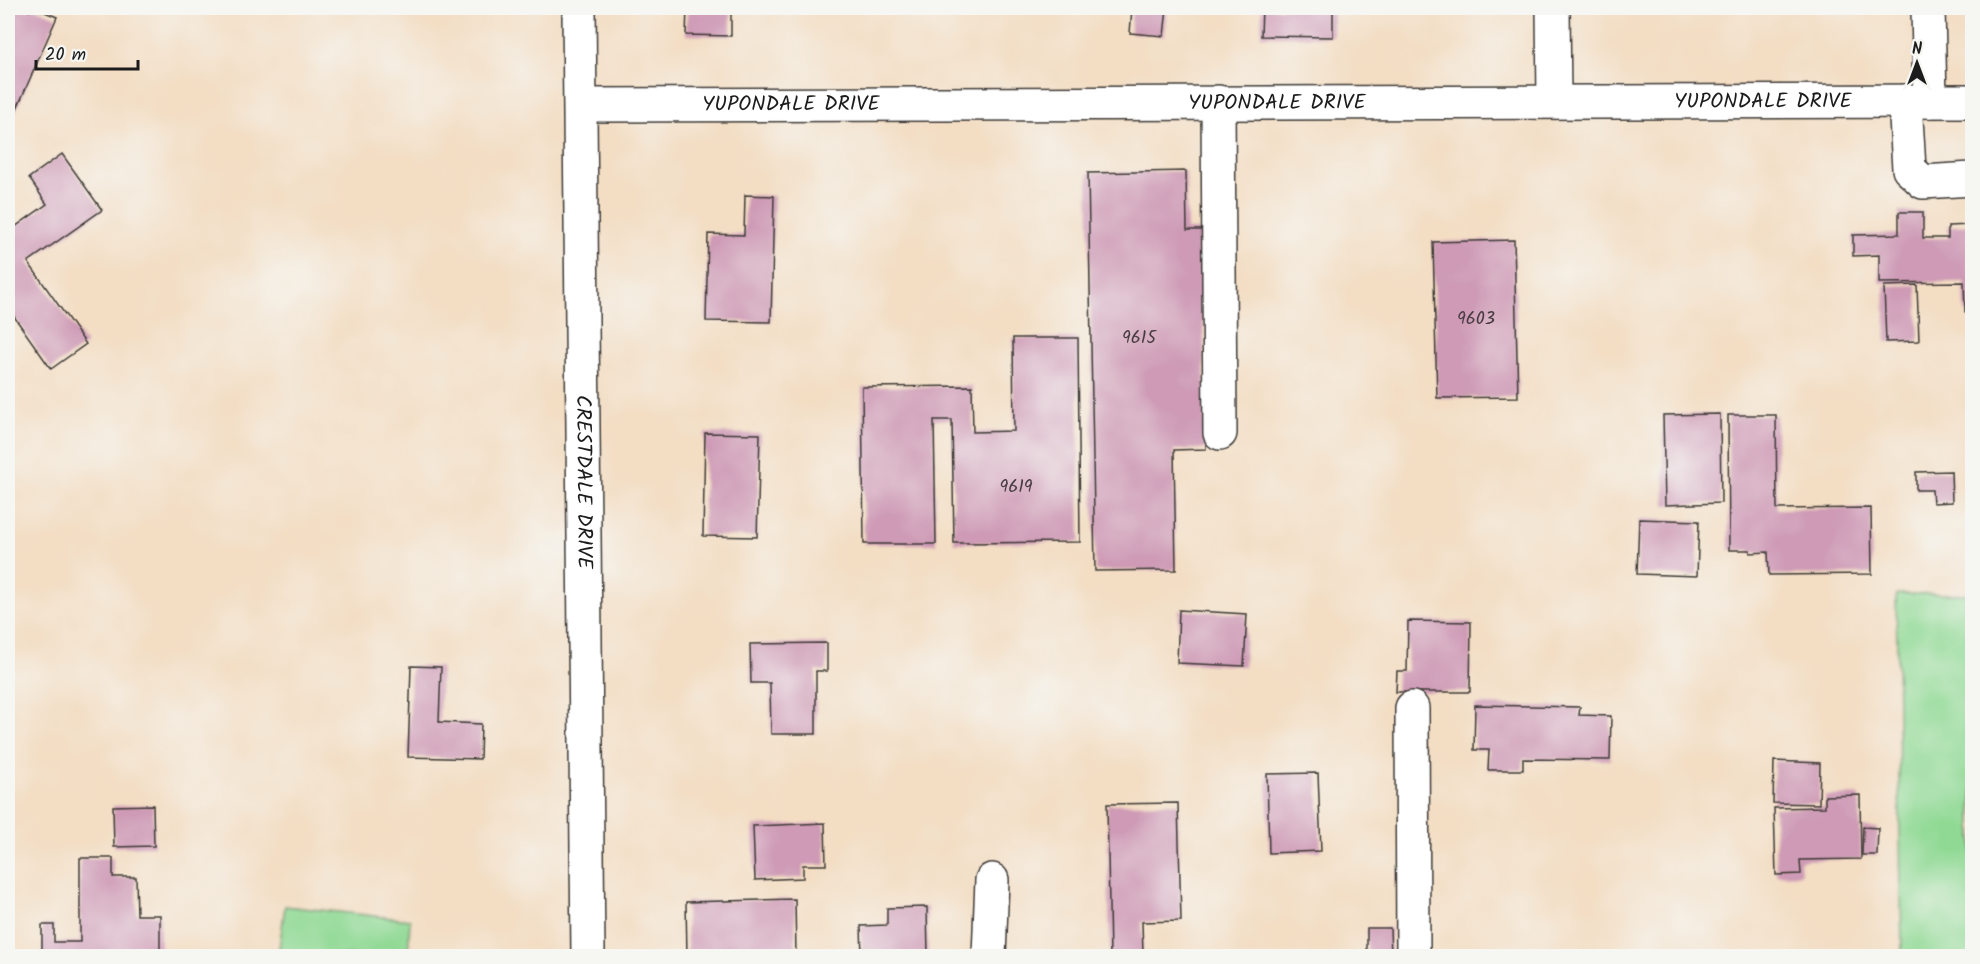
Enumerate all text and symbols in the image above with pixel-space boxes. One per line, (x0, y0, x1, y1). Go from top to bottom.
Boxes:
scale bar (36, 33, 138, 71)
north arrow (1887, 33, 1947, 93)
text: N (1912, 37, 1922, 62)
text: 20 m (45, 41, 86, 70)
street label: YUPONDALE DRIVE (1674, 85, 1852, 118)
street label: YUPONDALE DRIVE (1188, 86, 1366, 120)
street label: YUPONDALE DRIVE (702, 88, 880, 121)
house number: 9603 (1457, 305, 1495, 334)
house number: 9615 (1122, 324, 1157, 353)
street label: CRESTDALE DRIVE (566, 395, 601, 570)
house number: 9619 (999, 473, 1033, 502)

